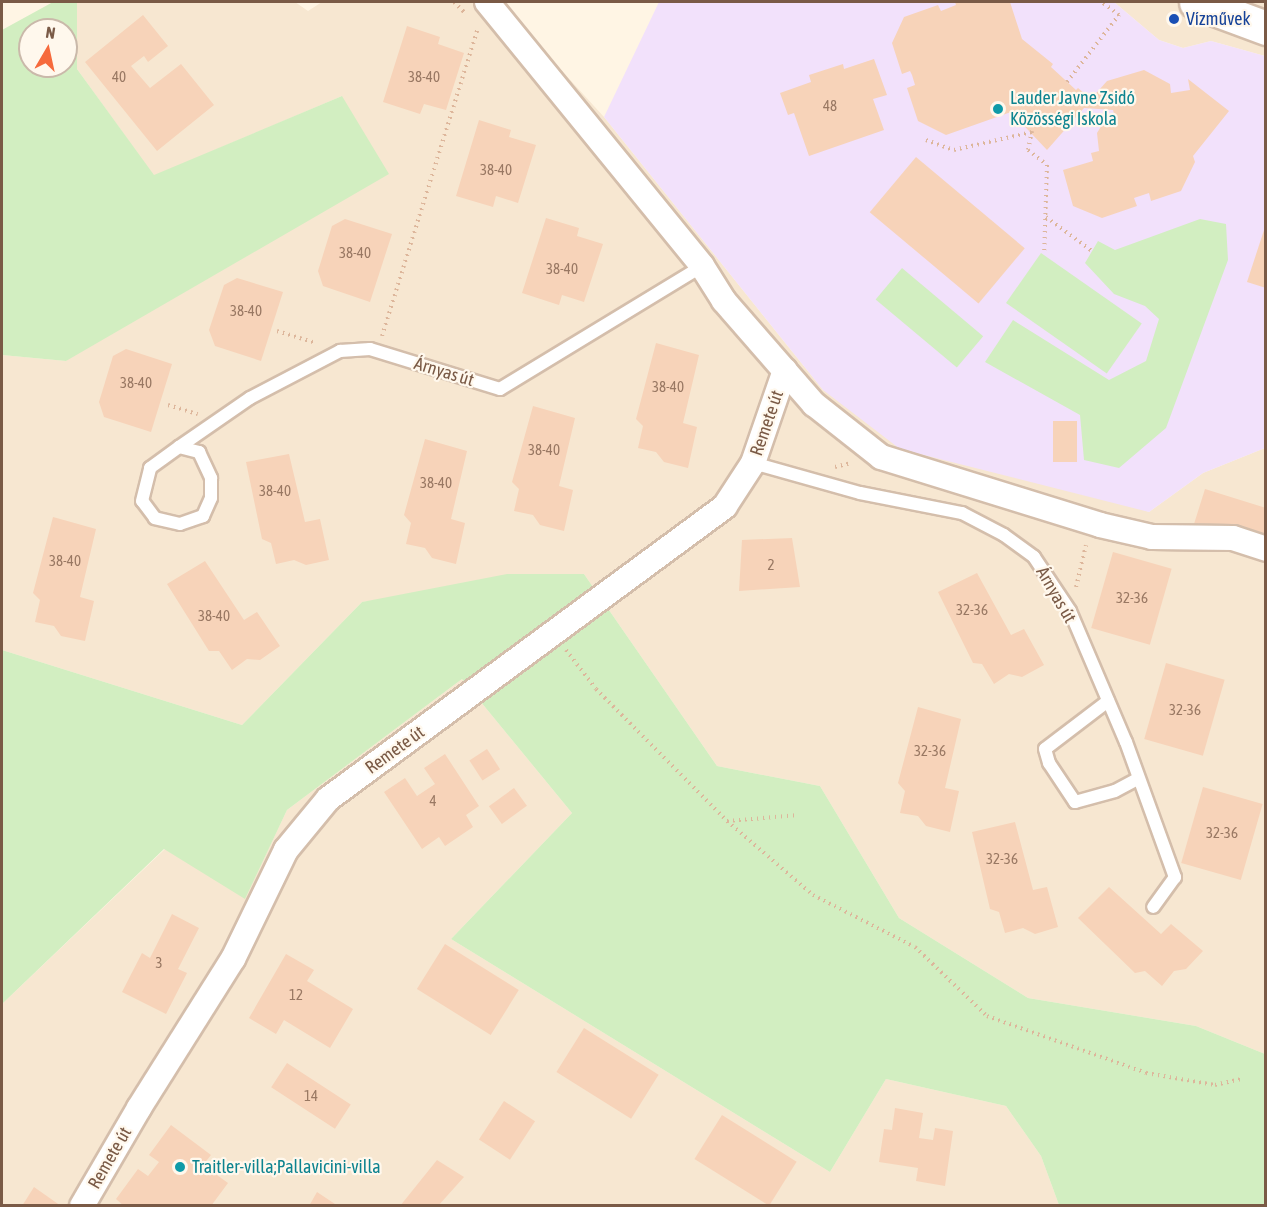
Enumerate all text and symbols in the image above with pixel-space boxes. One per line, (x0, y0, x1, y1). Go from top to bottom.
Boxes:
place label: Vízművek (1186, 8, 1250, 30)
marker: Vízművek (1167, 12, 1181, 26)
north arrow (18, 18, 78, 78)
text: N (44, 23, 57, 42)
house number: 40 (112, 68, 126, 86)
house number: 38-40 (408, 68, 440, 86)
place label: Lauder Javne Zsidó Közösségi Iskola (1010, 88, 1135, 130)
house number: 48 (823, 97, 837, 115)
marker: Lauder Javne Zsidó Közösségi Iskola (991, 102, 1005, 116)
house number: 38-40 (480, 161, 512, 179)
house number: 38-40 (339, 244, 371, 262)
house number: 38-40 (546, 260, 578, 278)
house number: 38-40 (230, 302, 262, 320)
street label: Árnyas út (412, 353, 476, 391)
house number: 38-40 (120, 374, 152, 392)
house number: 38-40 (652, 378, 684, 396)
street label: Remete út (746, 387, 788, 459)
house number: 38-40 (528, 441, 560, 459)
house number: 38-40 (420, 474, 452, 492)
house number: 38-40 (259, 482, 291, 500)
house number: 38-40 (49, 552, 81, 570)
house number: 2 (767, 556, 775, 574)
street label: Árnyas út (1031, 563, 1081, 627)
house number: 32-36 (1116, 589, 1148, 607)
house number: 32-36 (956, 601, 988, 619)
house number: 38-40 (198, 607, 230, 625)
house number: 32-36 (1169, 701, 1201, 719)
street label: Remete út (361, 721, 429, 779)
house number: 32-36 (914, 742, 946, 760)
house number: 4 (429, 792, 437, 810)
house number: 32-36 (1206, 824, 1238, 842)
house number: 32-36 (986, 850, 1018, 868)
house number: 3 (155, 954, 163, 972)
house number: 12 (289, 986, 303, 1004)
house number: 14 (304, 1087, 318, 1105)
street label: Remete út (84, 1123, 136, 1193)
place label: Traitler-villa;Pallavicini-villa (192, 1156, 381, 1178)
marker: Traitler-villa;Pallavicini-villa (173, 1160, 187, 1174)

